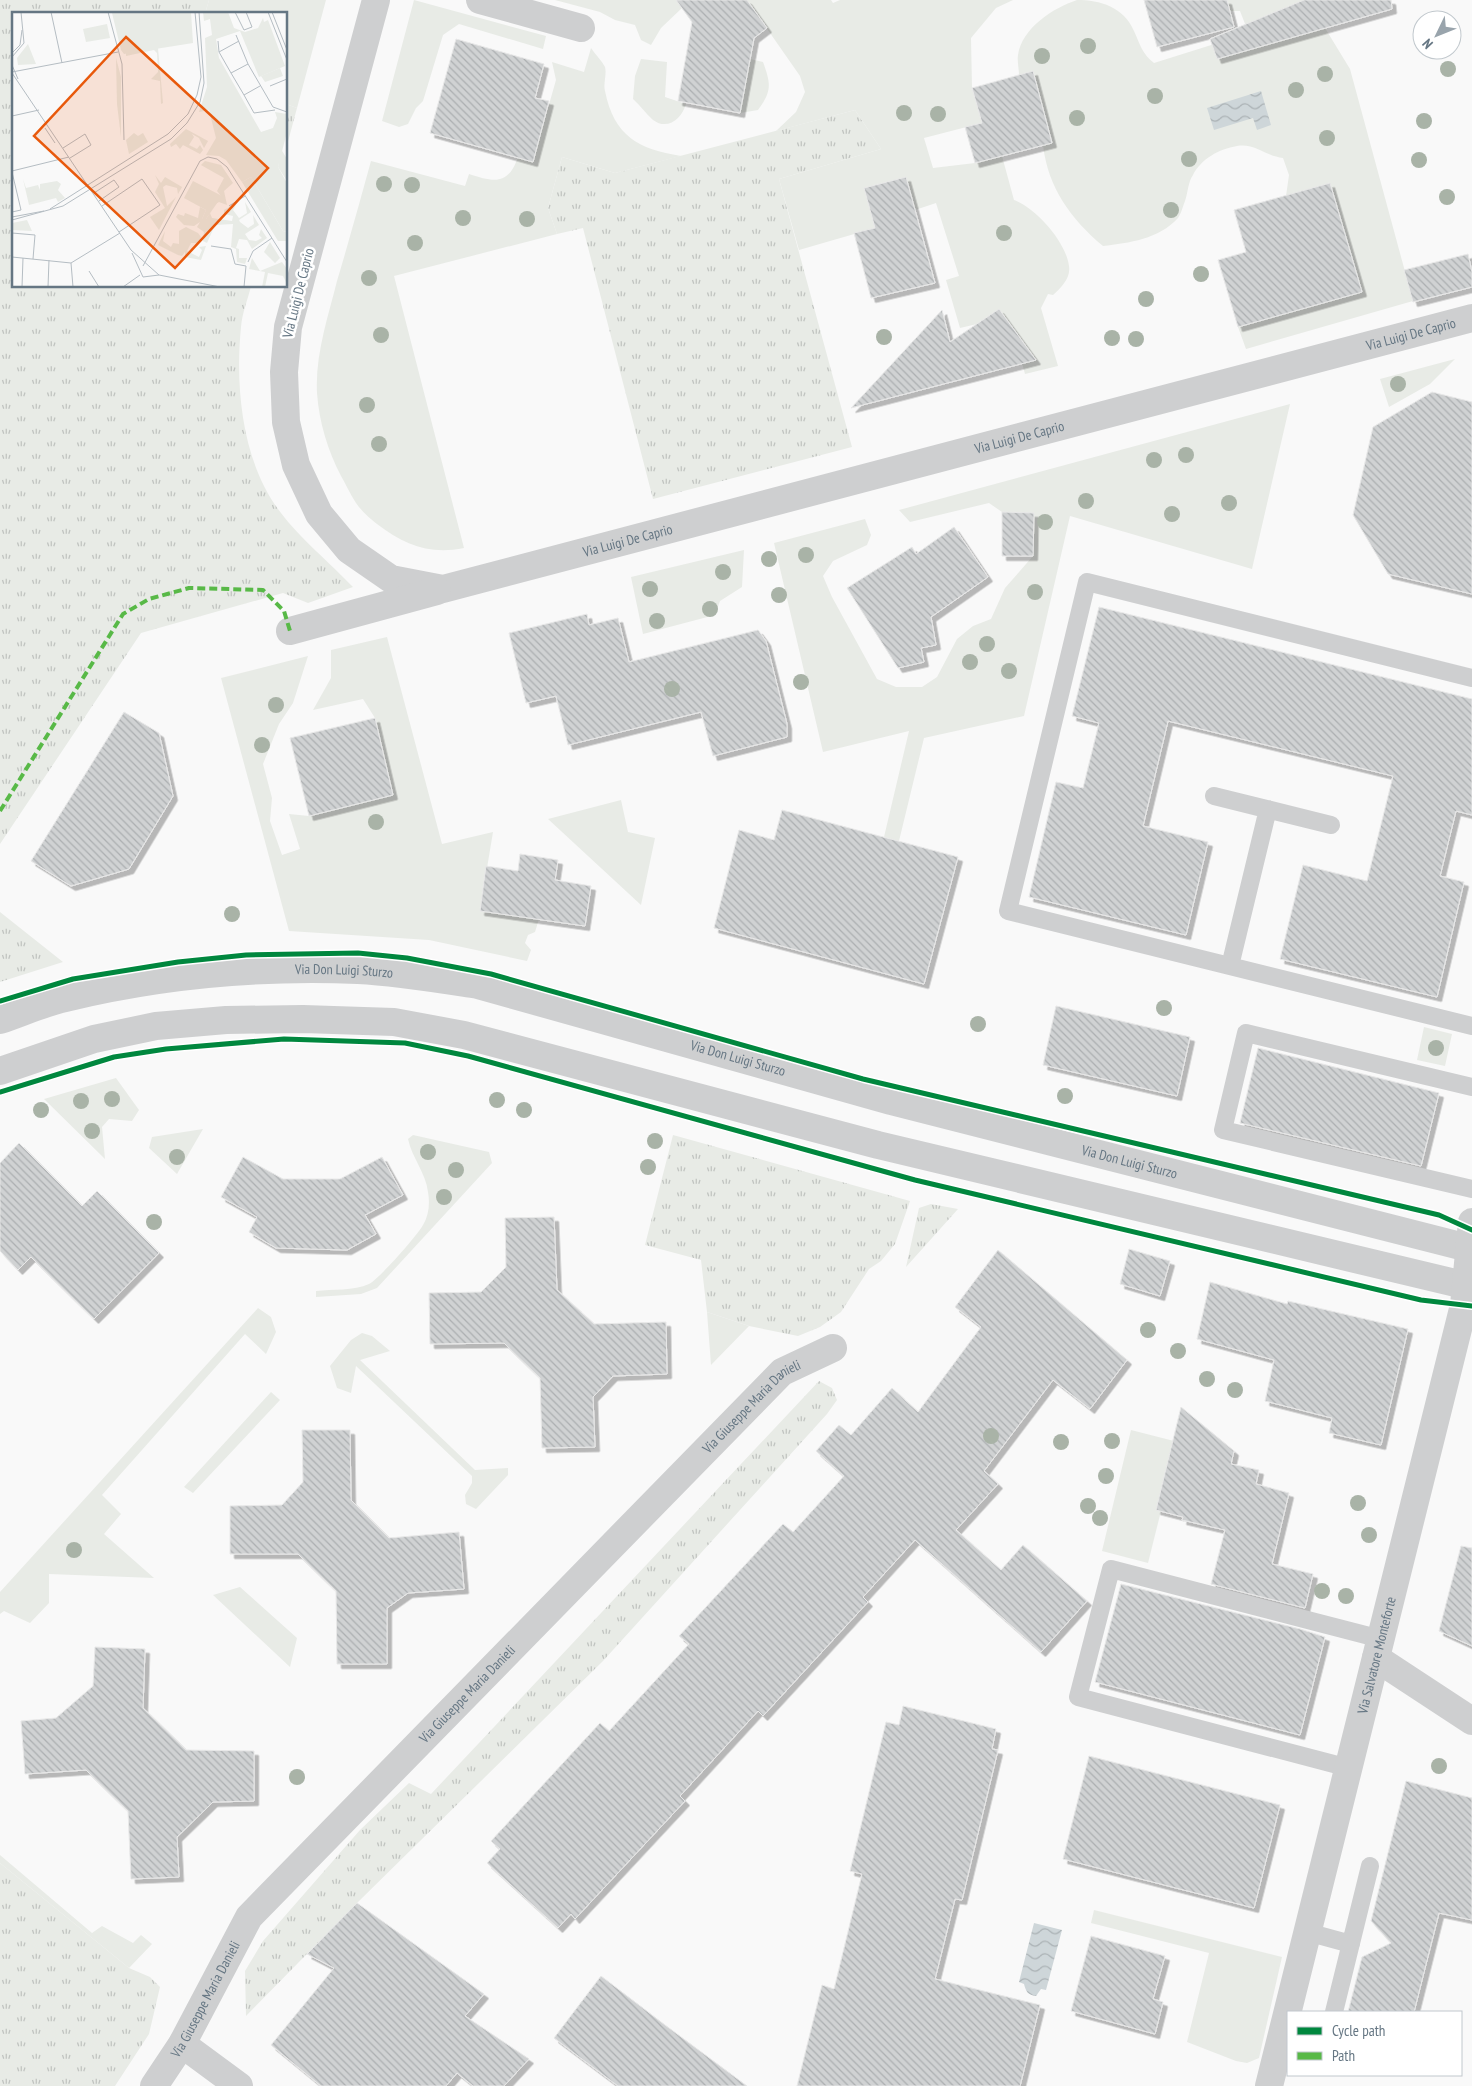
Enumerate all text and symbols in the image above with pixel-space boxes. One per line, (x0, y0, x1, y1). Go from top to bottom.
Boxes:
north arrow (1412, 10, 1462, 60)
inset map (12, 12, 288, 288)
text: N (1418, 35, 1437, 53)
street label: Via Luigi De Caprio (278, 246, 318, 341)
street label: Via Luigi De Caprio (1363, 314, 1458, 355)
street label: Via Luigi De Caprio (972, 417, 1066, 458)
street label: Via Luigi De Caprio (580, 520, 674, 561)
street label: Via Don Luigi Sturzo (294, 960, 394, 982)
street label: Via Don Luigi Sturzo (687, 1036, 788, 1080)
street label: Via Don Luigi Sturzo (1079, 1141, 1179, 1183)
street label: Via Giuseppe Maria Danieli (698, 1356, 804, 1458)
street label: Via Salvatore Monteforte (1353, 1594, 1400, 1717)
street label: Via Giuseppe Maria Danieli (415, 1641, 519, 1747)
street label: Via Giuseppe Maria Danieli (166, 1938, 244, 2062)
legend (1287, 2011, 1462, 2076)
text: Cycle path (1332, 2021, 1385, 2040)
text: Path (1332, 2046, 1355, 2065)

